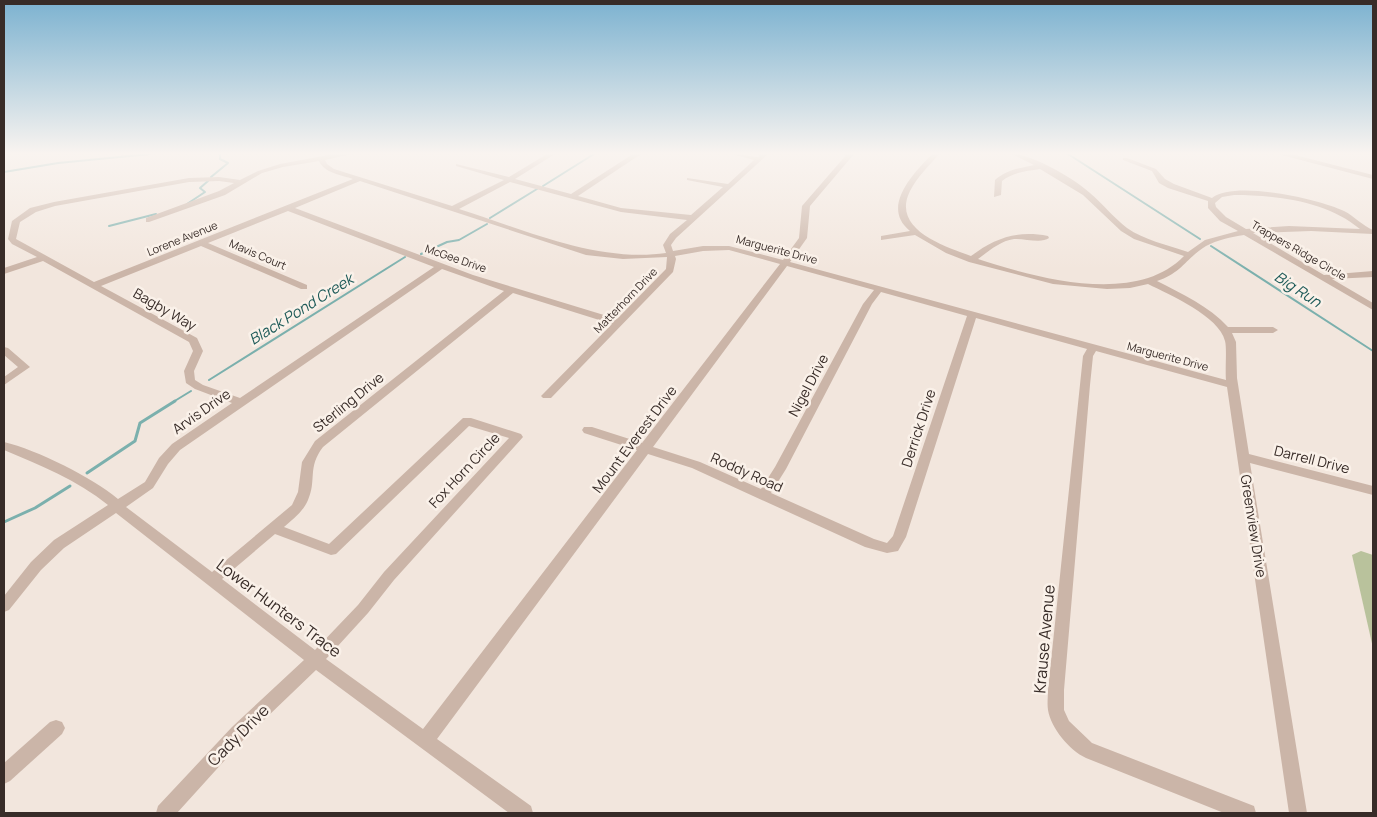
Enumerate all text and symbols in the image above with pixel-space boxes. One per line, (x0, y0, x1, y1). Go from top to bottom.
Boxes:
street label: Lorene Avenue (144, 217, 220, 259)
street label: Trappers Ridge Circle (1249, 217, 1350, 284)
street label: Marguerite Drive (735, 231, 820, 267)
street label: Mavis Court (227, 235, 289, 273)
street label: McGee Drive (423, 241, 489, 276)
street label: Matterhorn Drive (590, 264, 660, 336)
water label: Big Run (1271, 266, 1326, 313)
water label: Black Pond Creek (245, 267, 359, 350)
street label: Bagby Way (130, 283, 201, 335)
street label: Marguerite Drive (1126, 338, 1211, 374)
street label: Nigel Drive (784, 350, 832, 420)
street label: Sterling Drive (309, 368, 387, 436)
street label: Mount Everest Drive (587, 382, 681, 496)
street label: Arvis Drive (168, 384, 234, 438)
street label: Derrick Drive (896, 386, 940, 470)
street label: Fox Horn Circle (424, 428, 504, 512)
street label: Darrell Drive (1272, 440, 1352, 478)
street label: Roddy Road (708, 448, 786, 496)
street label: Greenview Drive (1236, 473, 1272, 579)
street label: Lower Hunters Trace (212, 554, 346, 662)
street label: Krause Avenue (1028, 584, 1060, 694)
street label: Cady Drive (202, 699, 274, 771)

